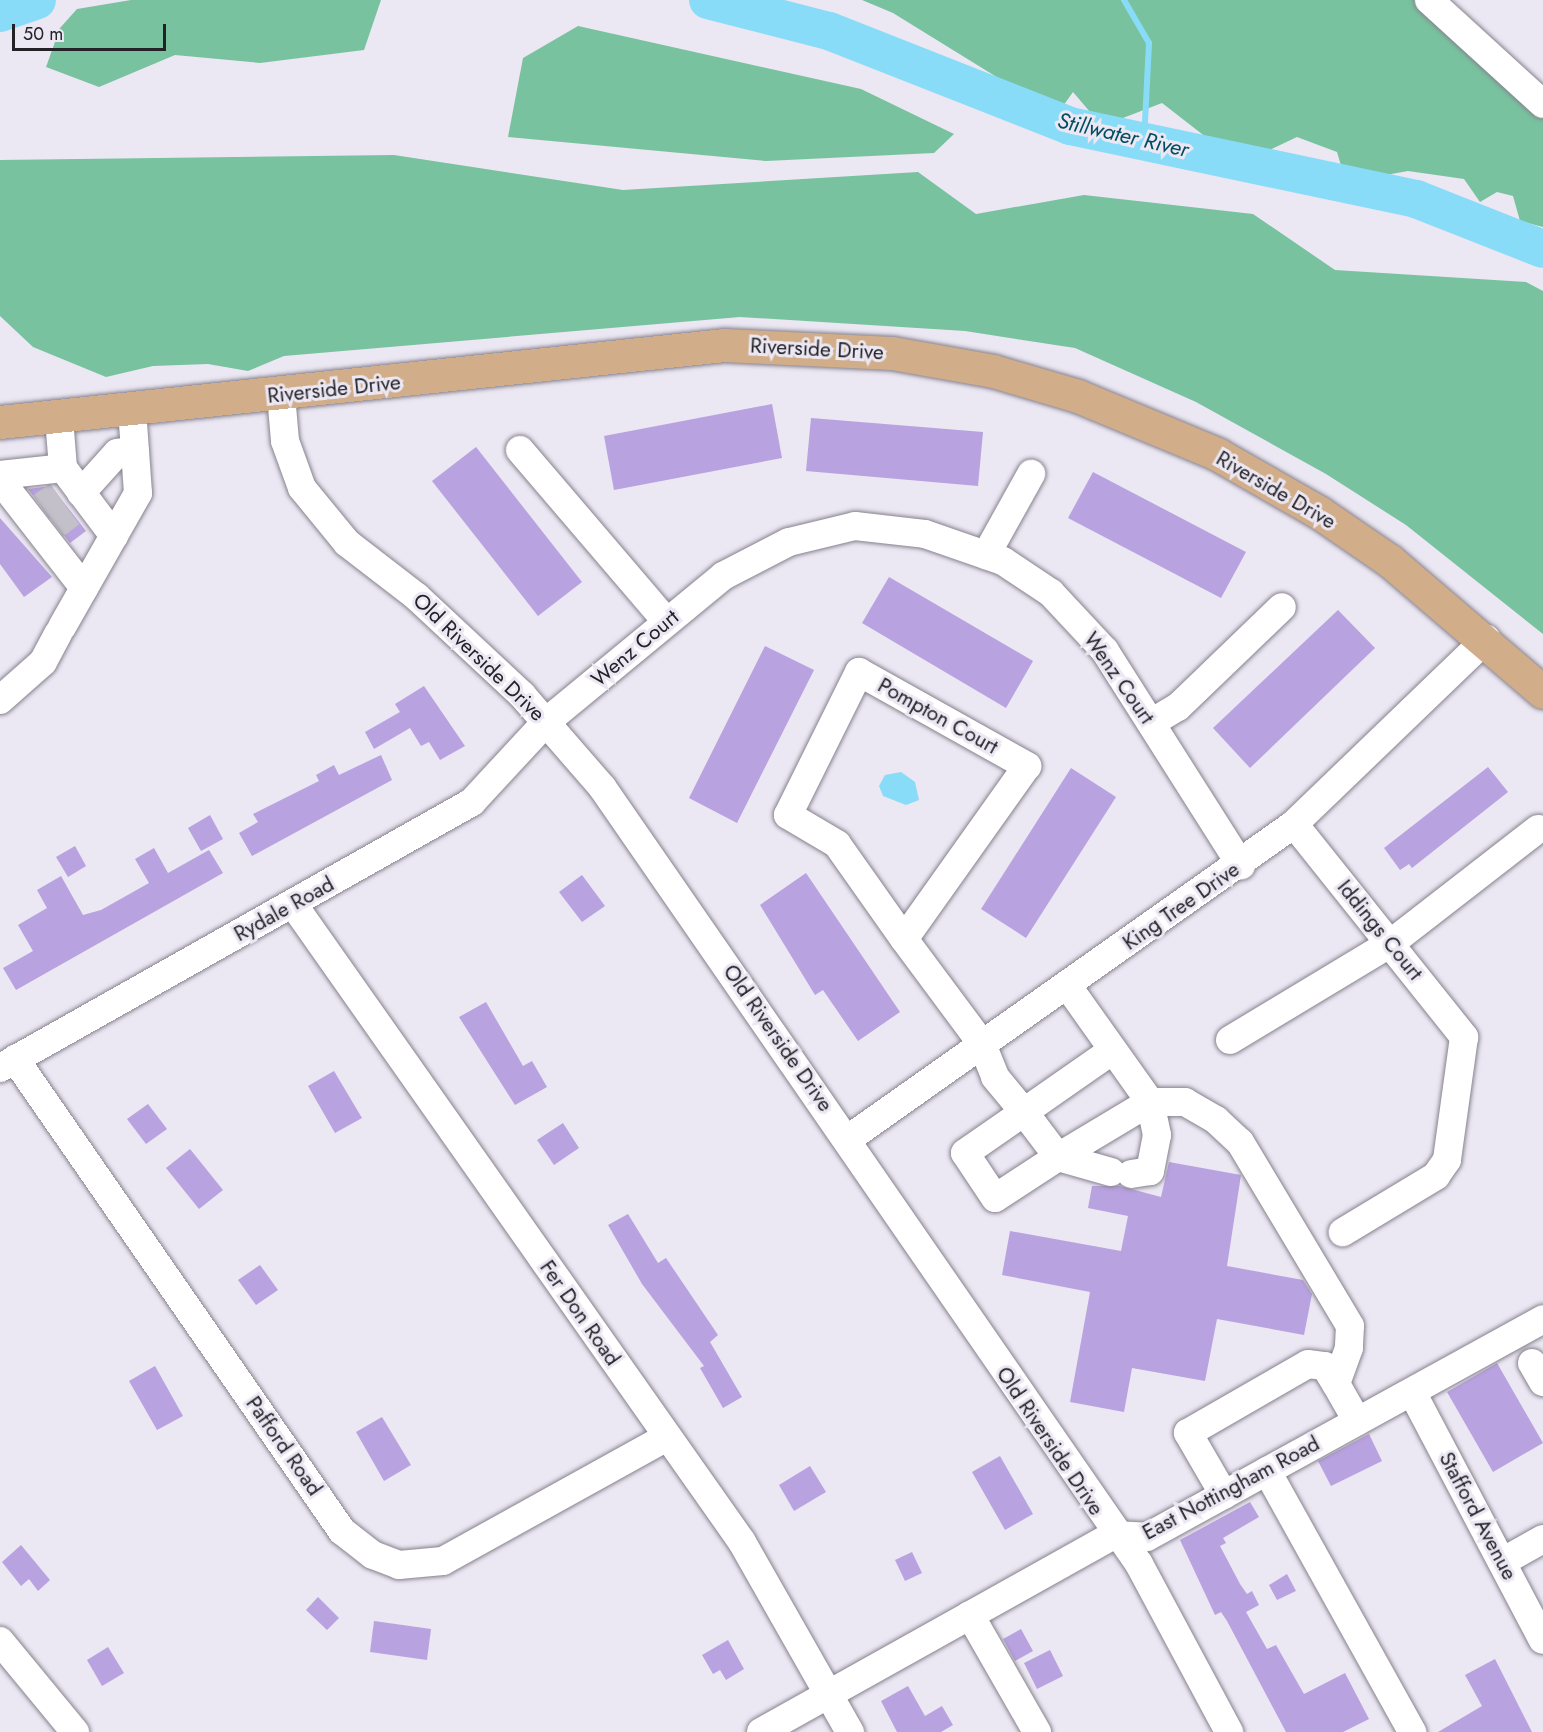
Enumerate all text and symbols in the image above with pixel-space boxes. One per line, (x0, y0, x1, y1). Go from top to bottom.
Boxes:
scale bar (15, 12, 170, 50)
text: 50 m (23, 21, 63, 47)
water label: Stillwater River (1055, 107, 1191, 163)
street label: Riverside Drive (750, 333, 884, 365)
street label: Riverside Drive (266, 369, 402, 409)
street label: Riverside Drive (1212, 446, 1340, 534)
street label: Old Riverside Drive (408, 588, 550, 726)
street label: Wenz Court (586, 604, 684, 692)
street label: Wenz Court (1078, 627, 1160, 729)
street label: Pompton Court (873, 673, 1003, 759)
street label: King Tree Drive (1118, 857, 1244, 955)
street label: Rydale Road (230, 871, 338, 947)
street label: Iddings Court (1332, 875, 1428, 985)
street label: Old Riverside Drive (718, 960, 838, 1116)
street label: Fer Don Road (535, 1256, 625, 1370)
street label: Old Riverside Drive (991, 1362, 1109, 1520)
street label: Pafford Road (241, 1392, 327, 1500)
street label: East Nottingham Road (1138, 1431, 1324, 1545)
street label: Stafford Avenue (1434, 1448, 1522, 1584)

